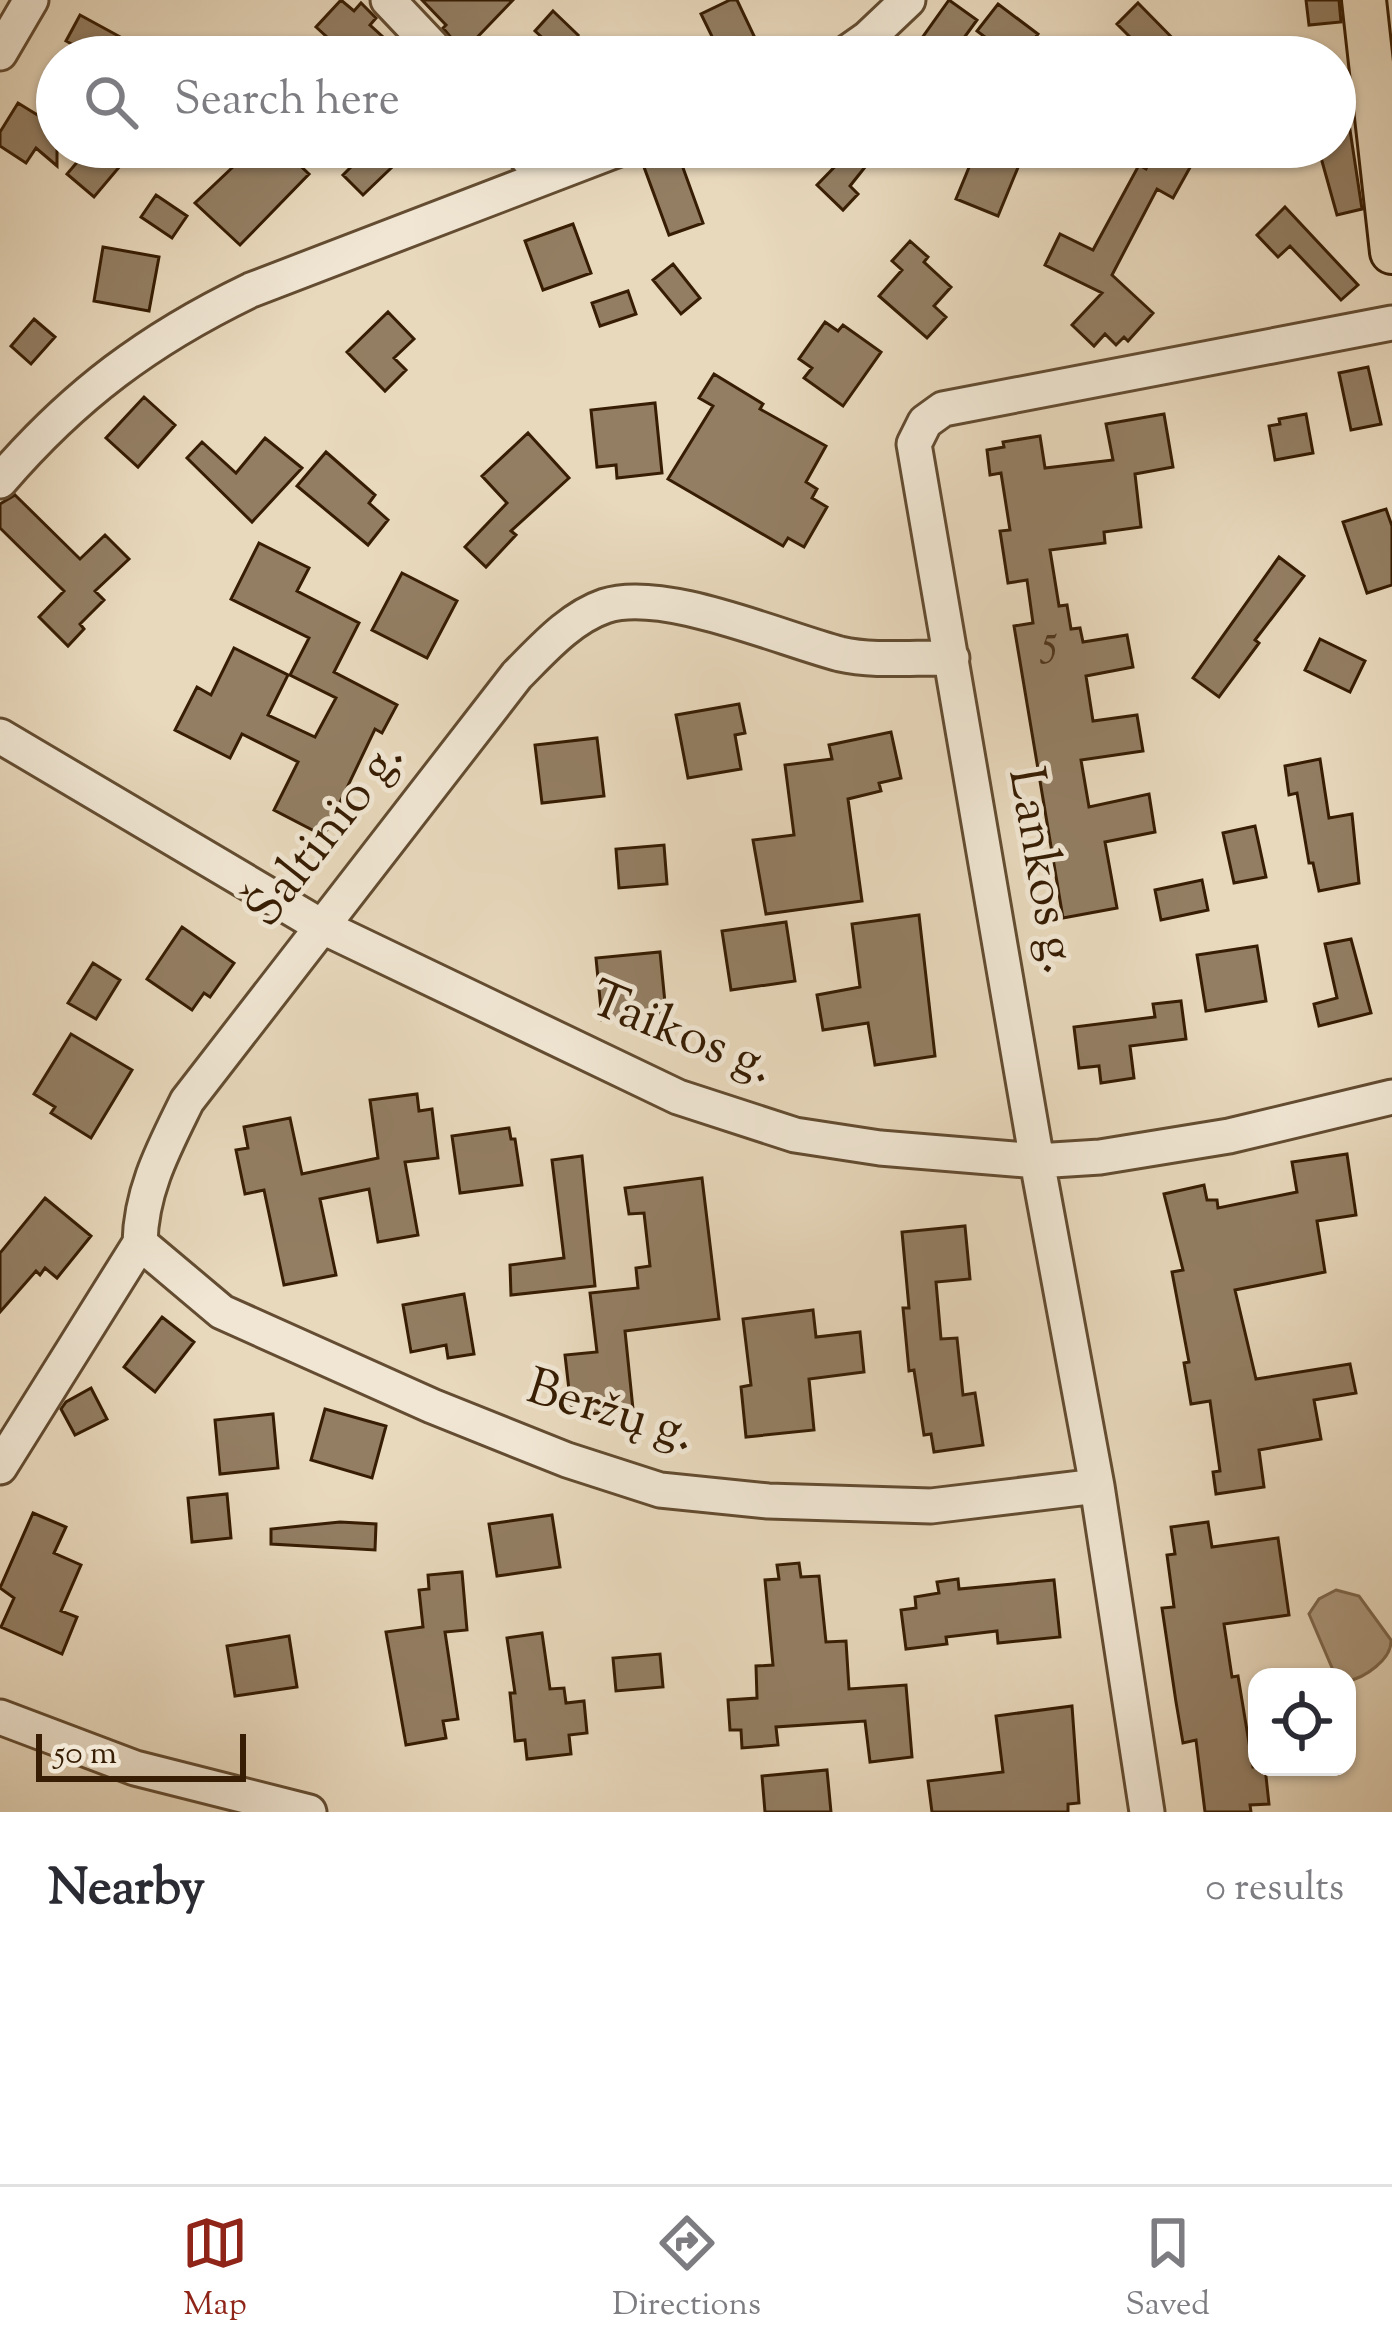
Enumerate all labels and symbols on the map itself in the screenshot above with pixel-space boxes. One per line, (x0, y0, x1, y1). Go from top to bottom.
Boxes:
house number: 5 (1039, 612, 1058, 677)
street label: Šaltinio g. (230, 726, 424, 944)
street label: Lankos g. (986, 762, 1094, 980)
street label: Taikos g. (578, 965, 784, 1105)
street label: Beržų g. (517, 1353, 703, 1473)
scale bar (36, 1728, 246, 1781)

